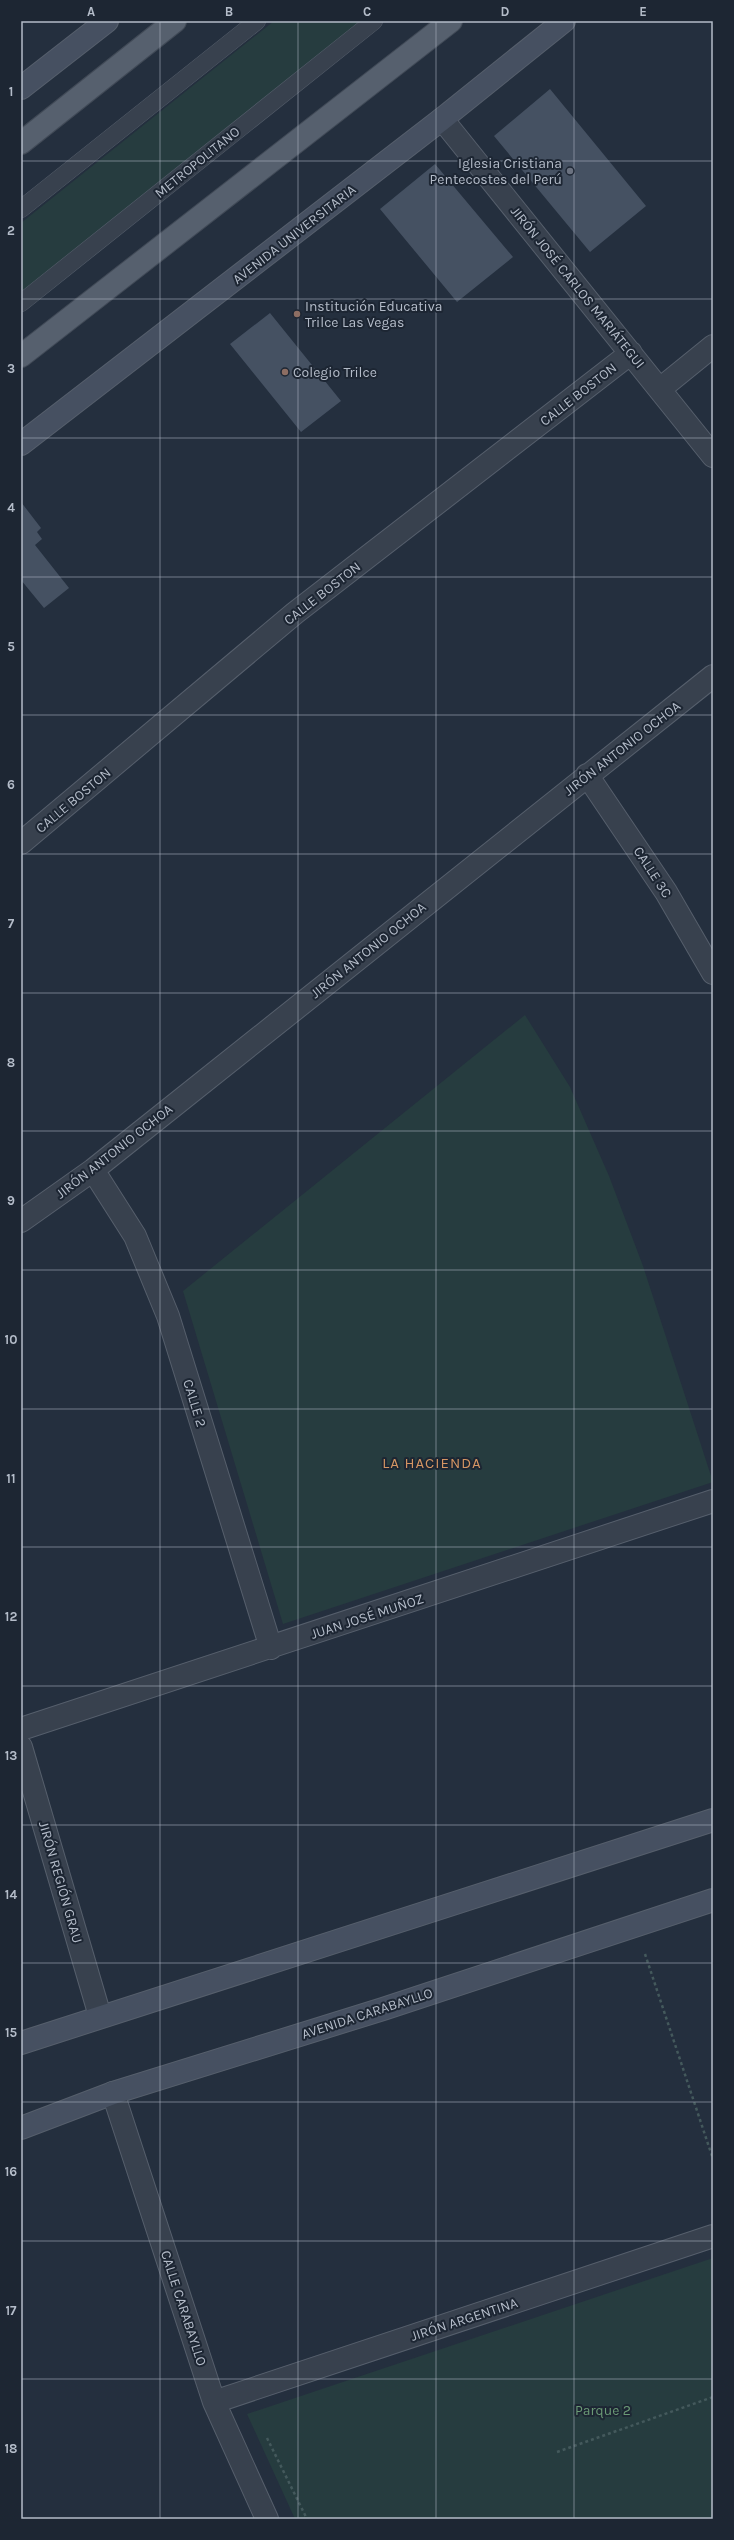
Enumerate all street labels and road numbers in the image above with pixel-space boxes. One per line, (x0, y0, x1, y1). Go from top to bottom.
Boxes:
street label: METROPOLITANO (151, 123, 243, 202)
street label: AVENIDA UNIVERSITARIA (229, 181, 359, 288)
street label: JIRÓN JOSÉ CARLOS MARIÁTEGUI (507, 202, 649, 372)
street label: CALLE BOSTON (537, 359, 620, 430)
street label: CALLE BOSTON (281, 558, 364, 629)
street label: JIRÓN ANTONIO OCHOA (560, 697, 684, 799)
street label: CALLE BOSTON (32, 764, 114, 837)
street label: CALLE 3C (630, 843, 675, 901)
street label: JIRÓN ANTONIO OCHOA (307, 899, 429, 1002)
street label: JIRÓN ANTONIO OCHOA (52, 1100, 176, 1202)
street label: CALLE 2 (179, 1377, 210, 1429)
street label: JUAN JOSÉ MUÑOZ (308, 1589, 426, 1643)
street label: JIRÓN REGIÓN GRAU (35, 1819, 86, 1945)
street label: AVENIDA CARABAYLLO (299, 1984, 435, 2043)
street label: CALLE CARABAYLLO (157, 2248, 210, 2368)
street label: JIRÓN ARGENTINA (408, 2294, 520, 2345)

